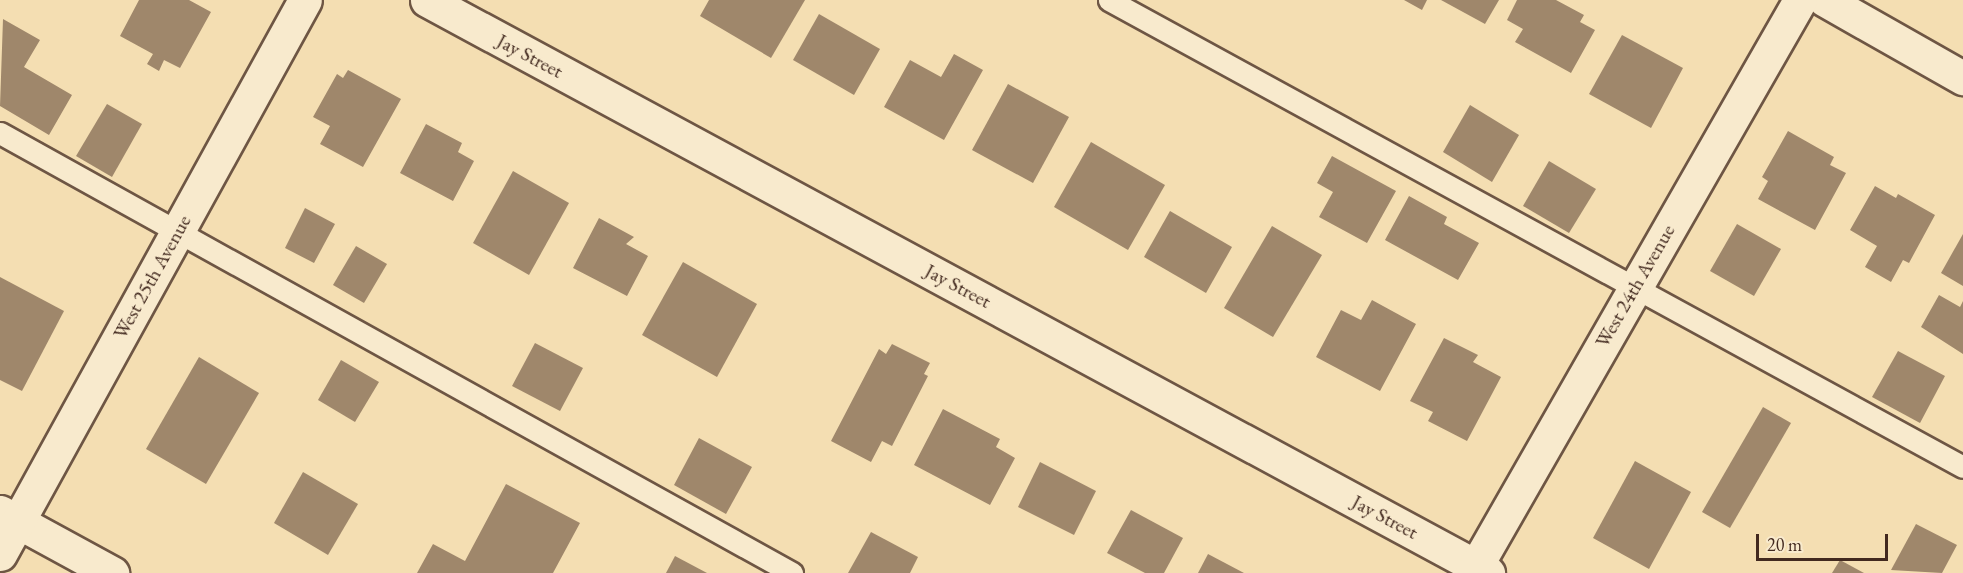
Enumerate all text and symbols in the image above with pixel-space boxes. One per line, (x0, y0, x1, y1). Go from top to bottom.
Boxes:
street label: Jay Street (493, 29, 567, 83)
street label: West 25th Avenue (108, 211, 196, 343)
street label: West 24th Avenue (1590, 220, 1680, 352)
street label: Jay Street (921, 259, 995, 313)
street label: Jay Street (1348, 490, 1422, 544)
scale bar (1759, 522, 1891, 560)
text: 20 m (1767, 533, 1802, 556)

